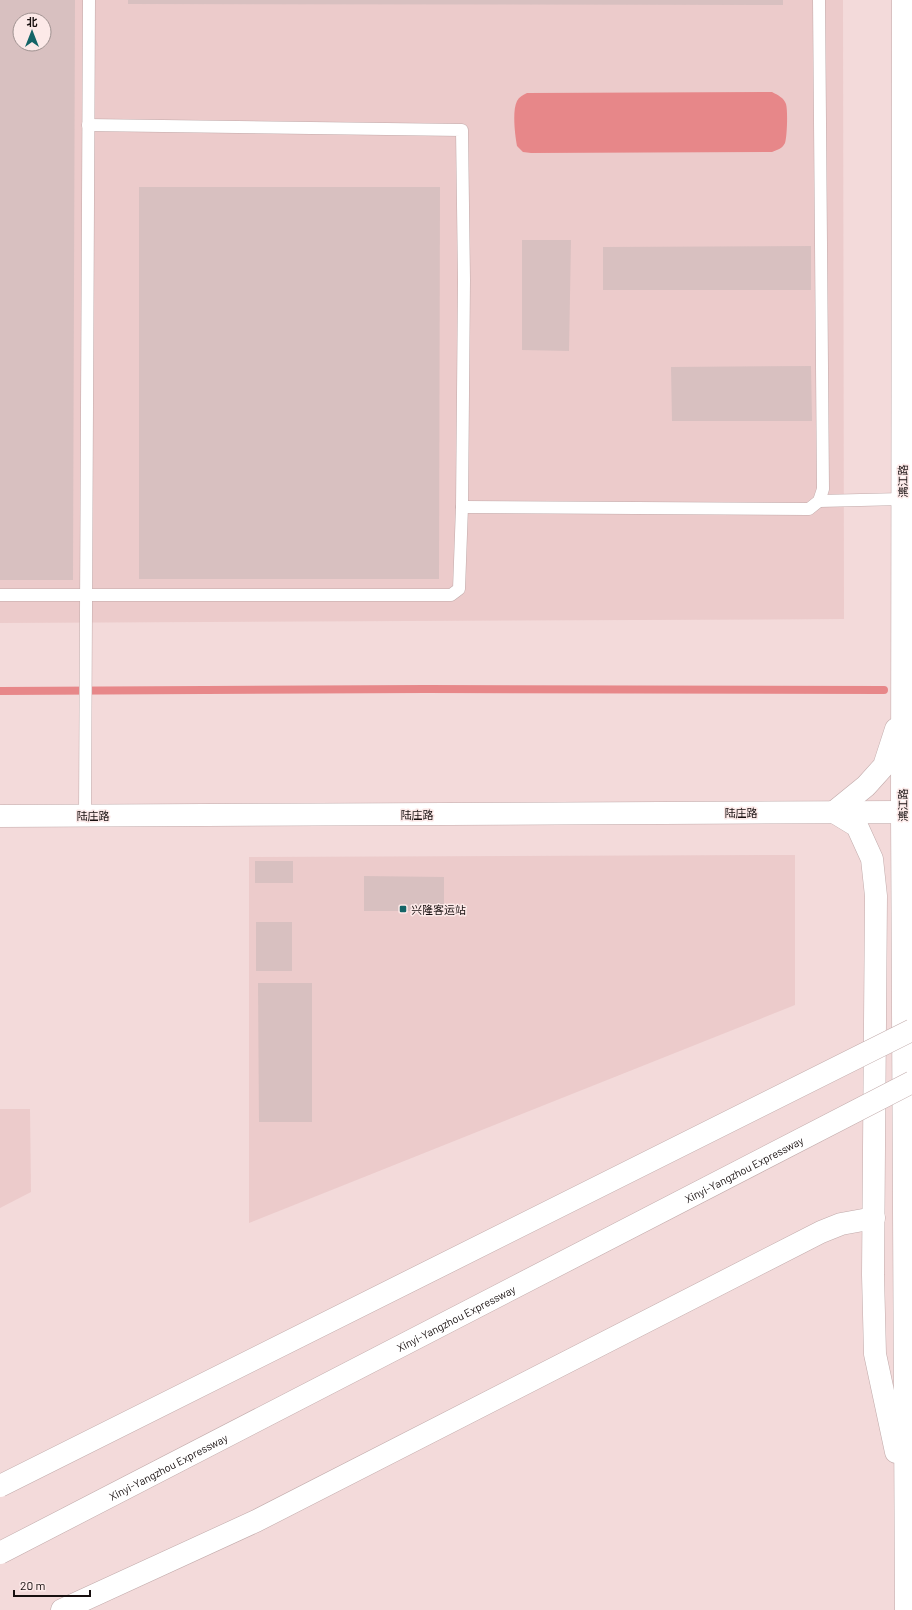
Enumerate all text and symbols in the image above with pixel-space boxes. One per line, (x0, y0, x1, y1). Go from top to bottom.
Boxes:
north arrow (12, 12, 52, 52)
text: 北 (27, 15, 38, 28)
street label: 漓江路 (896, 465, 909, 498)
street label: 漓江路 (896, 789, 909, 822)
street label: 陆庄路 (725, 806, 758, 819)
street label: 陆庄路 (401, 808, 434, 821)
street label: 陆庄路 (77, 809, 110, 822)
place label: 兴隆客运站 (411, 903, 466, 916)
marker: 兴隆客运站 (398, 904, 408, 914)
street label: Xinyi-Yangzhou Expressway (682, 1133, 805, 1205)
street label: Xinyi-Yangzhou Expressway (394, 1282, 517, 1354)
street label: Xinyi-Yangzhou Expressway (106, 1430, 229, 1502)
scale bar (14, 1572, 90, 1598)
text: 20 m (20, 1578, 46, 1592)

